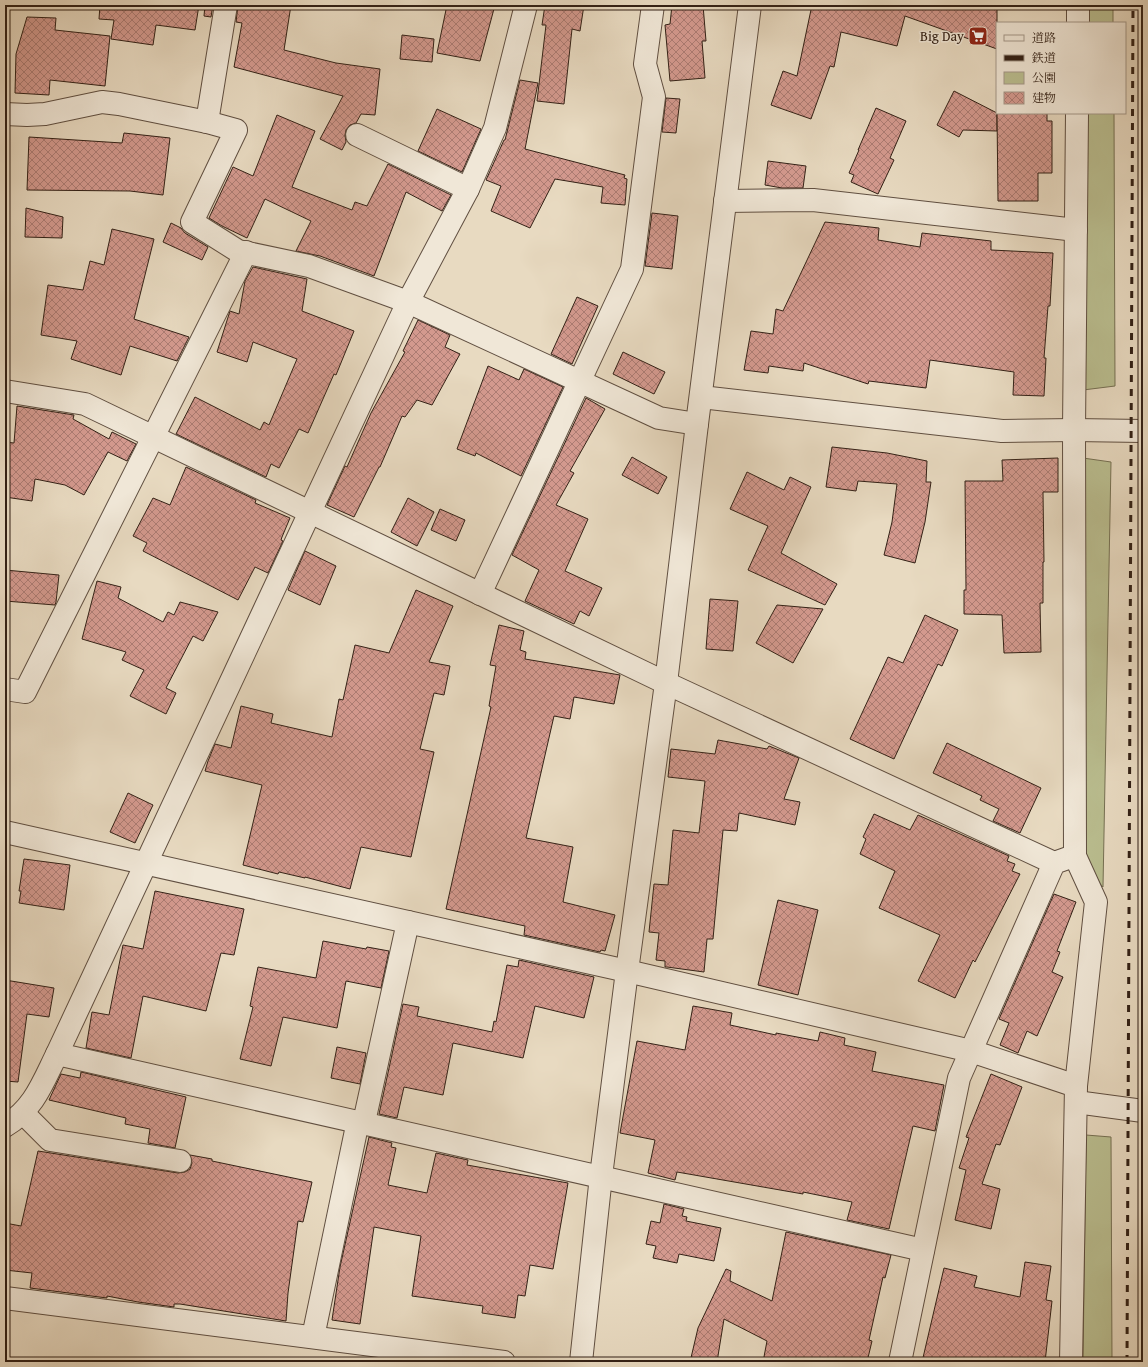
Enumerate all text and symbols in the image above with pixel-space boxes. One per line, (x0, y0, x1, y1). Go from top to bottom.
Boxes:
legend (996, 22, 1126, 114)
supermarket icon: Big Day (967, 25, 989, 47)
place label: Big Day (920, 26, 964, 46)
text: 道路 (1032, 29, 1056, 46)
text: 鉄道 (1031, 49, 1056, 66)
text: 公園 (1032, 69, 1056, 86)
text: 建物 (1032, 89, 1056, 106)

